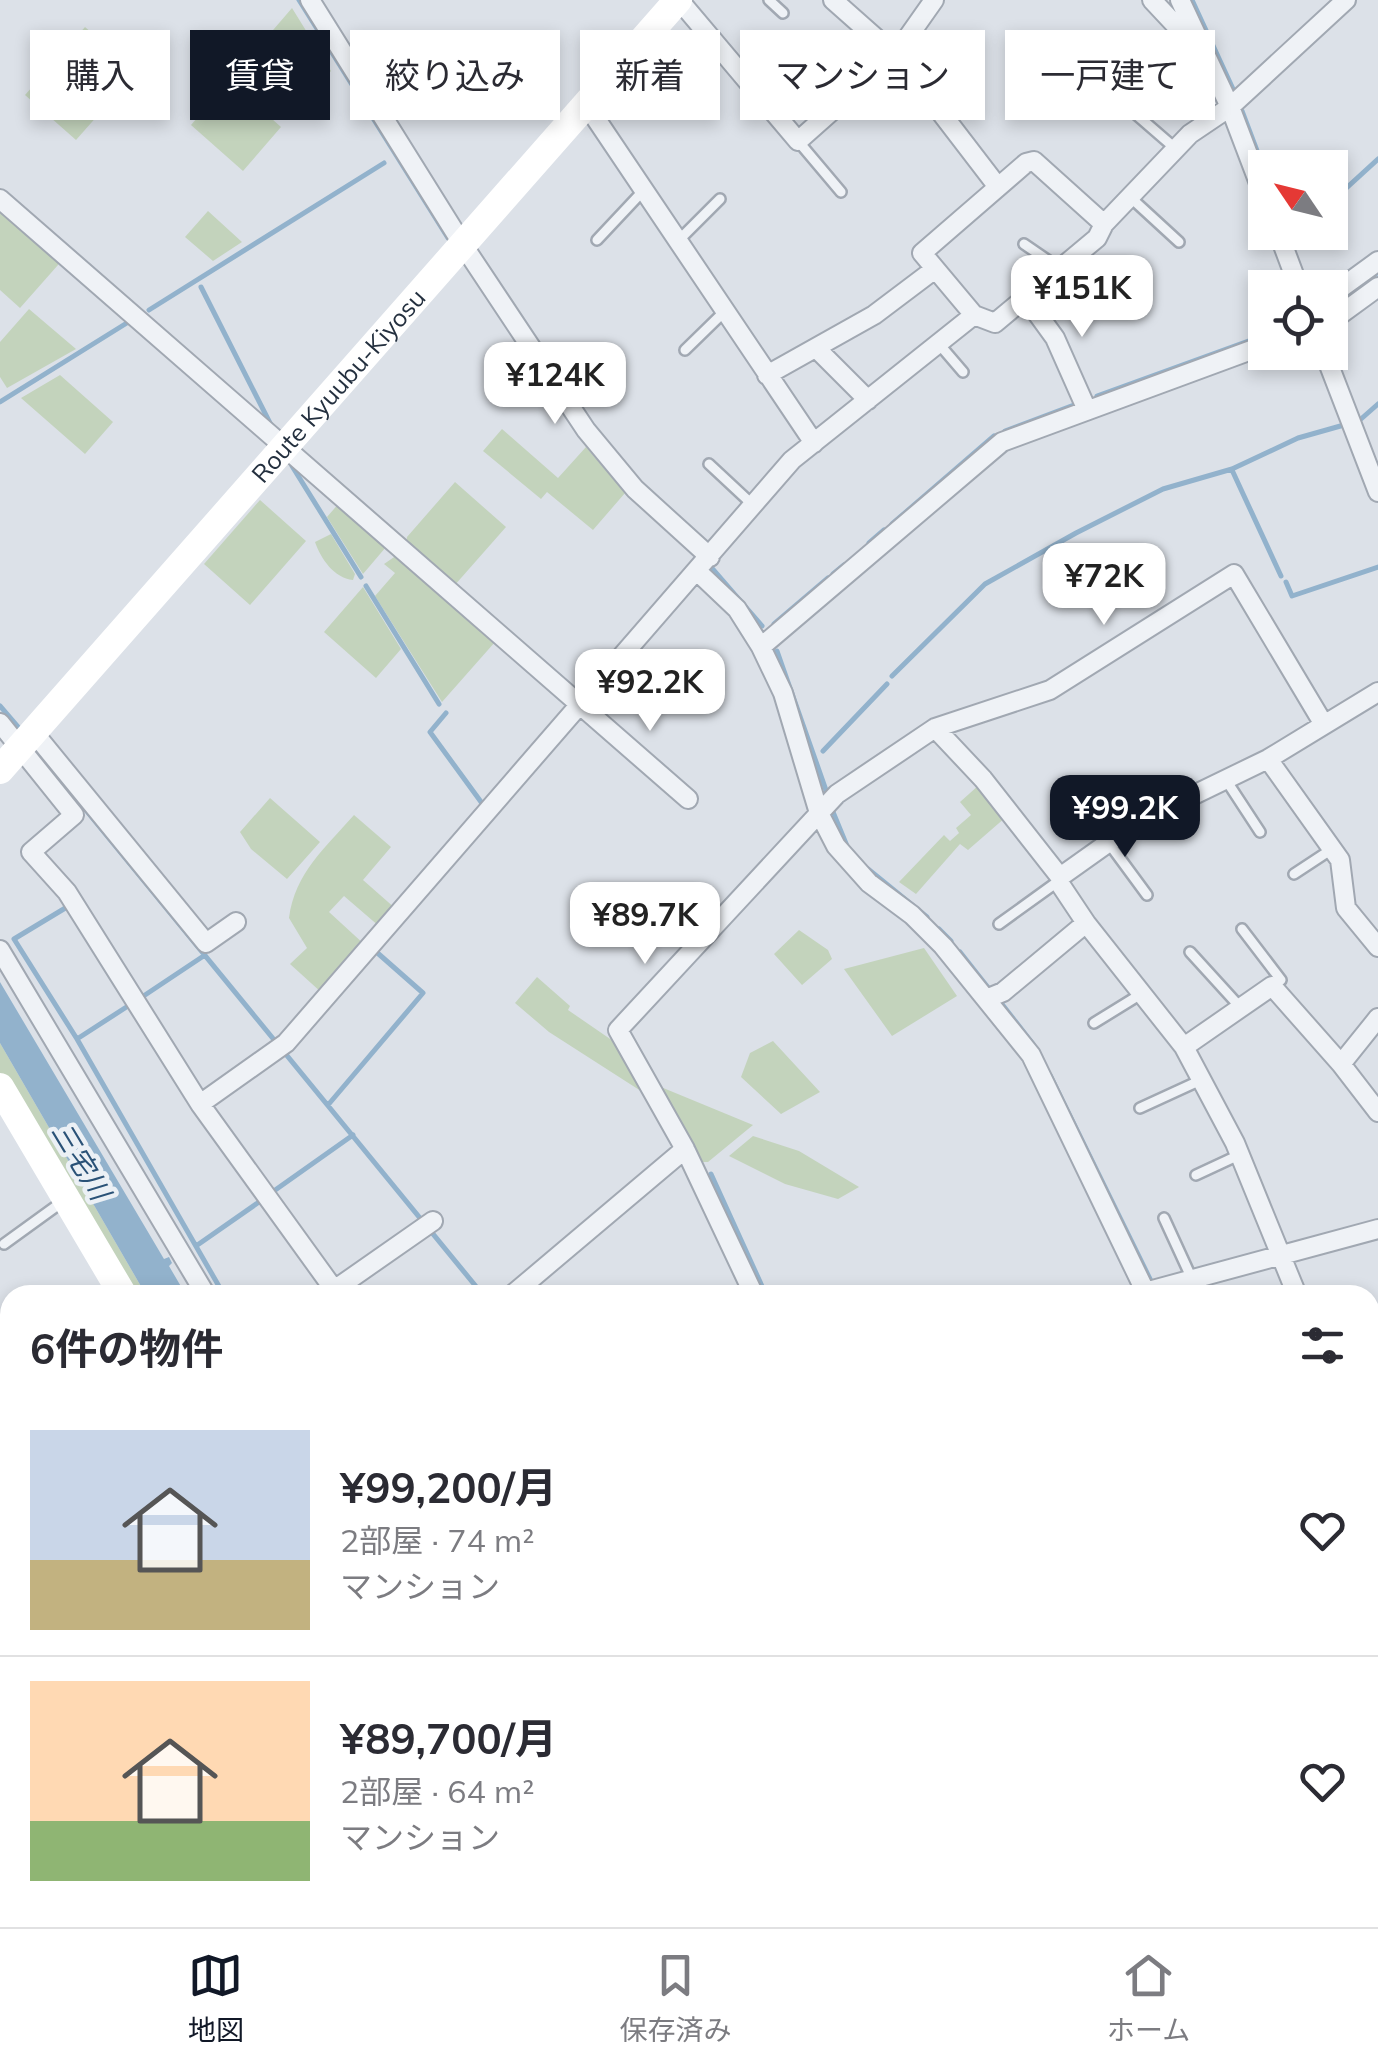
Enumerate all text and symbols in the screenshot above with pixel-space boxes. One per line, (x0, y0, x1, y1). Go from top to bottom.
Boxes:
chip: 購入 (30, 30, 170, 120)
chip: 賃貸 (190, 30, 330, 120)
chip: 絞り込み (350, 30, 560, 120)
chip: 新着 (580, 30, 720, 120)
chip: マンション (740, 30, 985, 120)
chip: 一戸建て (1005, 30, 1215, 120)
north arrow (1248, 150, 1348, 250)
map controls (1248, 150, 1348, 370)
pin: ¥151K (1012, 255, 1152, 340)
text: ¥151K (1033, 267, 1131, 307)
button: locate (1248, 270, 1348, 370)
street label: Route Kyuubu-Kiyosu (244, 282, 432, 489)
pin: ¥124K (485, 342, 625, 427)
text: ¥124K (506, 354, 604, 394)
pin: ¥72K (1045, 543, 1163, 628)
text: ¥72K (1065, 555, 1143, 595)
pin: ¥92.2K (569, 649, 731, 734)
text: ¥92.2K (597, 661, 703, 701)
pin: ¥99.2K (1044, 775, 1206, 860)
text: ¥99.2K (1072, 787, 1178, 827)
pin: ¥89.7K (564, 882, 726, 967)
text: ¥89.7K (592, 894, 698, 934)
water label: 三宅川 (45, 1116, 120, 1208)
icon: filters (1295, 1318, 1350, 1373)
text: 6件の物件 (30, 1322, 223, 1375)
text: ¥99,200/月 (340, 1461, 557, 1514)
icon: home (110, 1470, 230, 1590)
icon: heart (1295, 1503, 1350, 1558)
text: 2部屋 · 74 m² (340, 1520, 534, 1560)
text: マンション (340, 1566, 500, 1606)
text: ¥89,700/月 (340, 1712, 557, 1765)
icon: home (110, 1721, 230, 1841)
icon: heart (1295, 1754, 1350, 1809)
text: 2部屋 · 64 m² (340, 1771, 534, 1811)
text: マンション (340, 1817, 500, 1857)
tab: 地図 (188, 1948, 244, 2048)
tab: 保存済み (619, 1948, 731, 2048)
tab: ホーム (1107, 1948, 1190, 2048)

